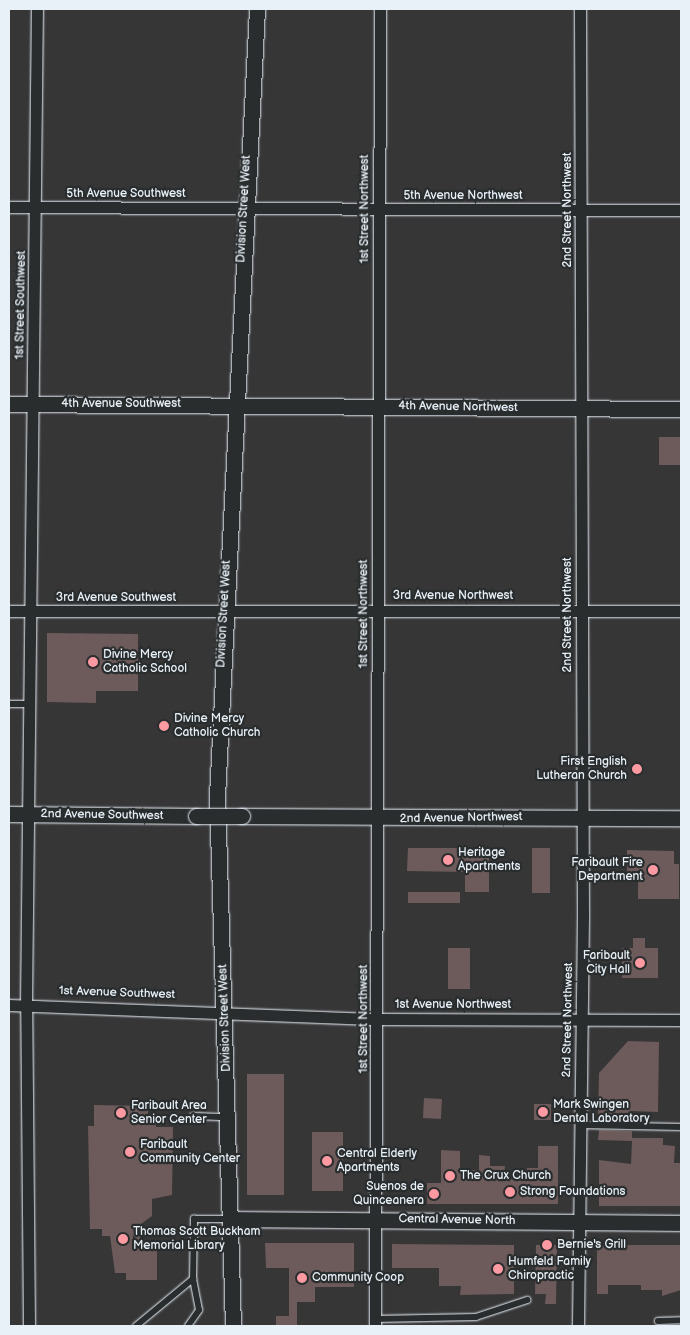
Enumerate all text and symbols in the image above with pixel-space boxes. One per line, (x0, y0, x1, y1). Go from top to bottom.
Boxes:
street label: 2nd Street Northwest (561, 152, 575, 268)
street label: Division Street West (234, 154, 254, 264)
street label: 1st Street Northwest (358, 155, 372, 263)
street label: 5th Avenue Southwest (66, 187, 186, 201)
street label: 5th Avenue Northwest (403, 189, 523, 203)
street label: 1st Street Southwest (13, 250, 29, 360)
street label: 4th Avenue Southwest (61, 397, 181, 411)
street label: 4th Avenue Northwest (398, 399, 518, 415)
street label: 2nd Street Northwest (561, 557, 575, 673)
street label: Division Street West (214, 559, 234, 669)
street label: 1st Street Northwest (357, 560, 371, 668)
street label: 3rd Avenue Northwest (393, 589, 513, 603)
street label: 3rd Avenue Southwest (56, 591, 176, 605)
place label: Divine Mercy Catholic School (103, 648, 187, 676)
marker: Divine Mercy Catholic School (87, 656, 99, 668)
place label: Divine Mercy Catholic Church (174, 712, 260, 740)
marker: Divine Mercy Catholic Church (158, 720, 170, 732)
place label: First English Lutheran Church (536, 755, 627, 783)
marker: First English Lutheran Church (631, 763, 643, 775)
street label: 2nd Avenue Southwest (40, 807, 164, 823)
street label: 2nd Avenue Northwest (400, 810, 522, 826)
place label: Heritage Apartments (458, 846, 521, 874)
marker: Heritage Apartments (442, 854, 454, 866)
place label: Faribault Fire Department (571, 856, 643, 884)
marker: Faribault Fire Department (647, 864, 659, 876)
place label: Faribault City Hall (583, 949, 630, 977)
marker: Faribault City Hall (634, 957, 646, 969)
street label: 2nd Street Northwest (560, 962, 576, 1078)
street label: Division Street West (216, 964, 234, 1072)
street label: 1st Street Northwest (357, 965, 371, 1073)
street label: 1st Avenue Southwest (58, 984, 176, 1002)
street label: 1st Avenue Northwest (395, 998, 511, 1012)
place label: Mark Swingen Dental Laboratory (553, 1098, 650, 1126)
place label: Faribault Area Senior Center (131, 1099, 207, 1127)
marker: Mark Swingen Dental Laboratory (537, 1106, 549, 1118)
marker: Faribault Area Senior Center (115, 1107, 127, 1119)
place label: Faribault Community Center (140, 1138, 241, 1166)
marker: Faribault Community Center (124, 1146, 136, 1158)
place label: Central Elderly Apartments (337, 1147, 417, 1175)
marker: Central Elderly Apartments (321, 1155, 333, 1167)
place label: The Crux Church (460, 1169, 551, 1183)
marker: The Crux Church (444, 1170, 456, 1182)
place label: Suenos de Quinceanera (353, 1180, 424, 1208)
place label: Strong Foundations (520, 1185, 625, 1199)
marker: Strong Foundations (504, 1186, 516, 1198)
marker: Suenos de Quinceanera (428, 1188, 440, 1200)
street label: Central Avenue North (398, 1212, 516, 1228)
place label: Thomas Scott Buckham Memorial Library (133, 1225, 261, 1253)
marker: Thomas Scott Buckham Memorial Library (117, 1233, 129, 1245)
place label: Bernie's Grill (557, 1238, 626, 1252)
marker: Bernie's Grill (541, 1239, 553, 1251)
place label: Humfeld Family Chiropractic (508, 1255, 591, 1283)
marker: Humfeld Family Chiropractic (492, 1263, 504, 1275)
place label: Community Coop (312, 1271, 405, 1285)
marker: Community Coop (296, 1272, 308, 1284)

